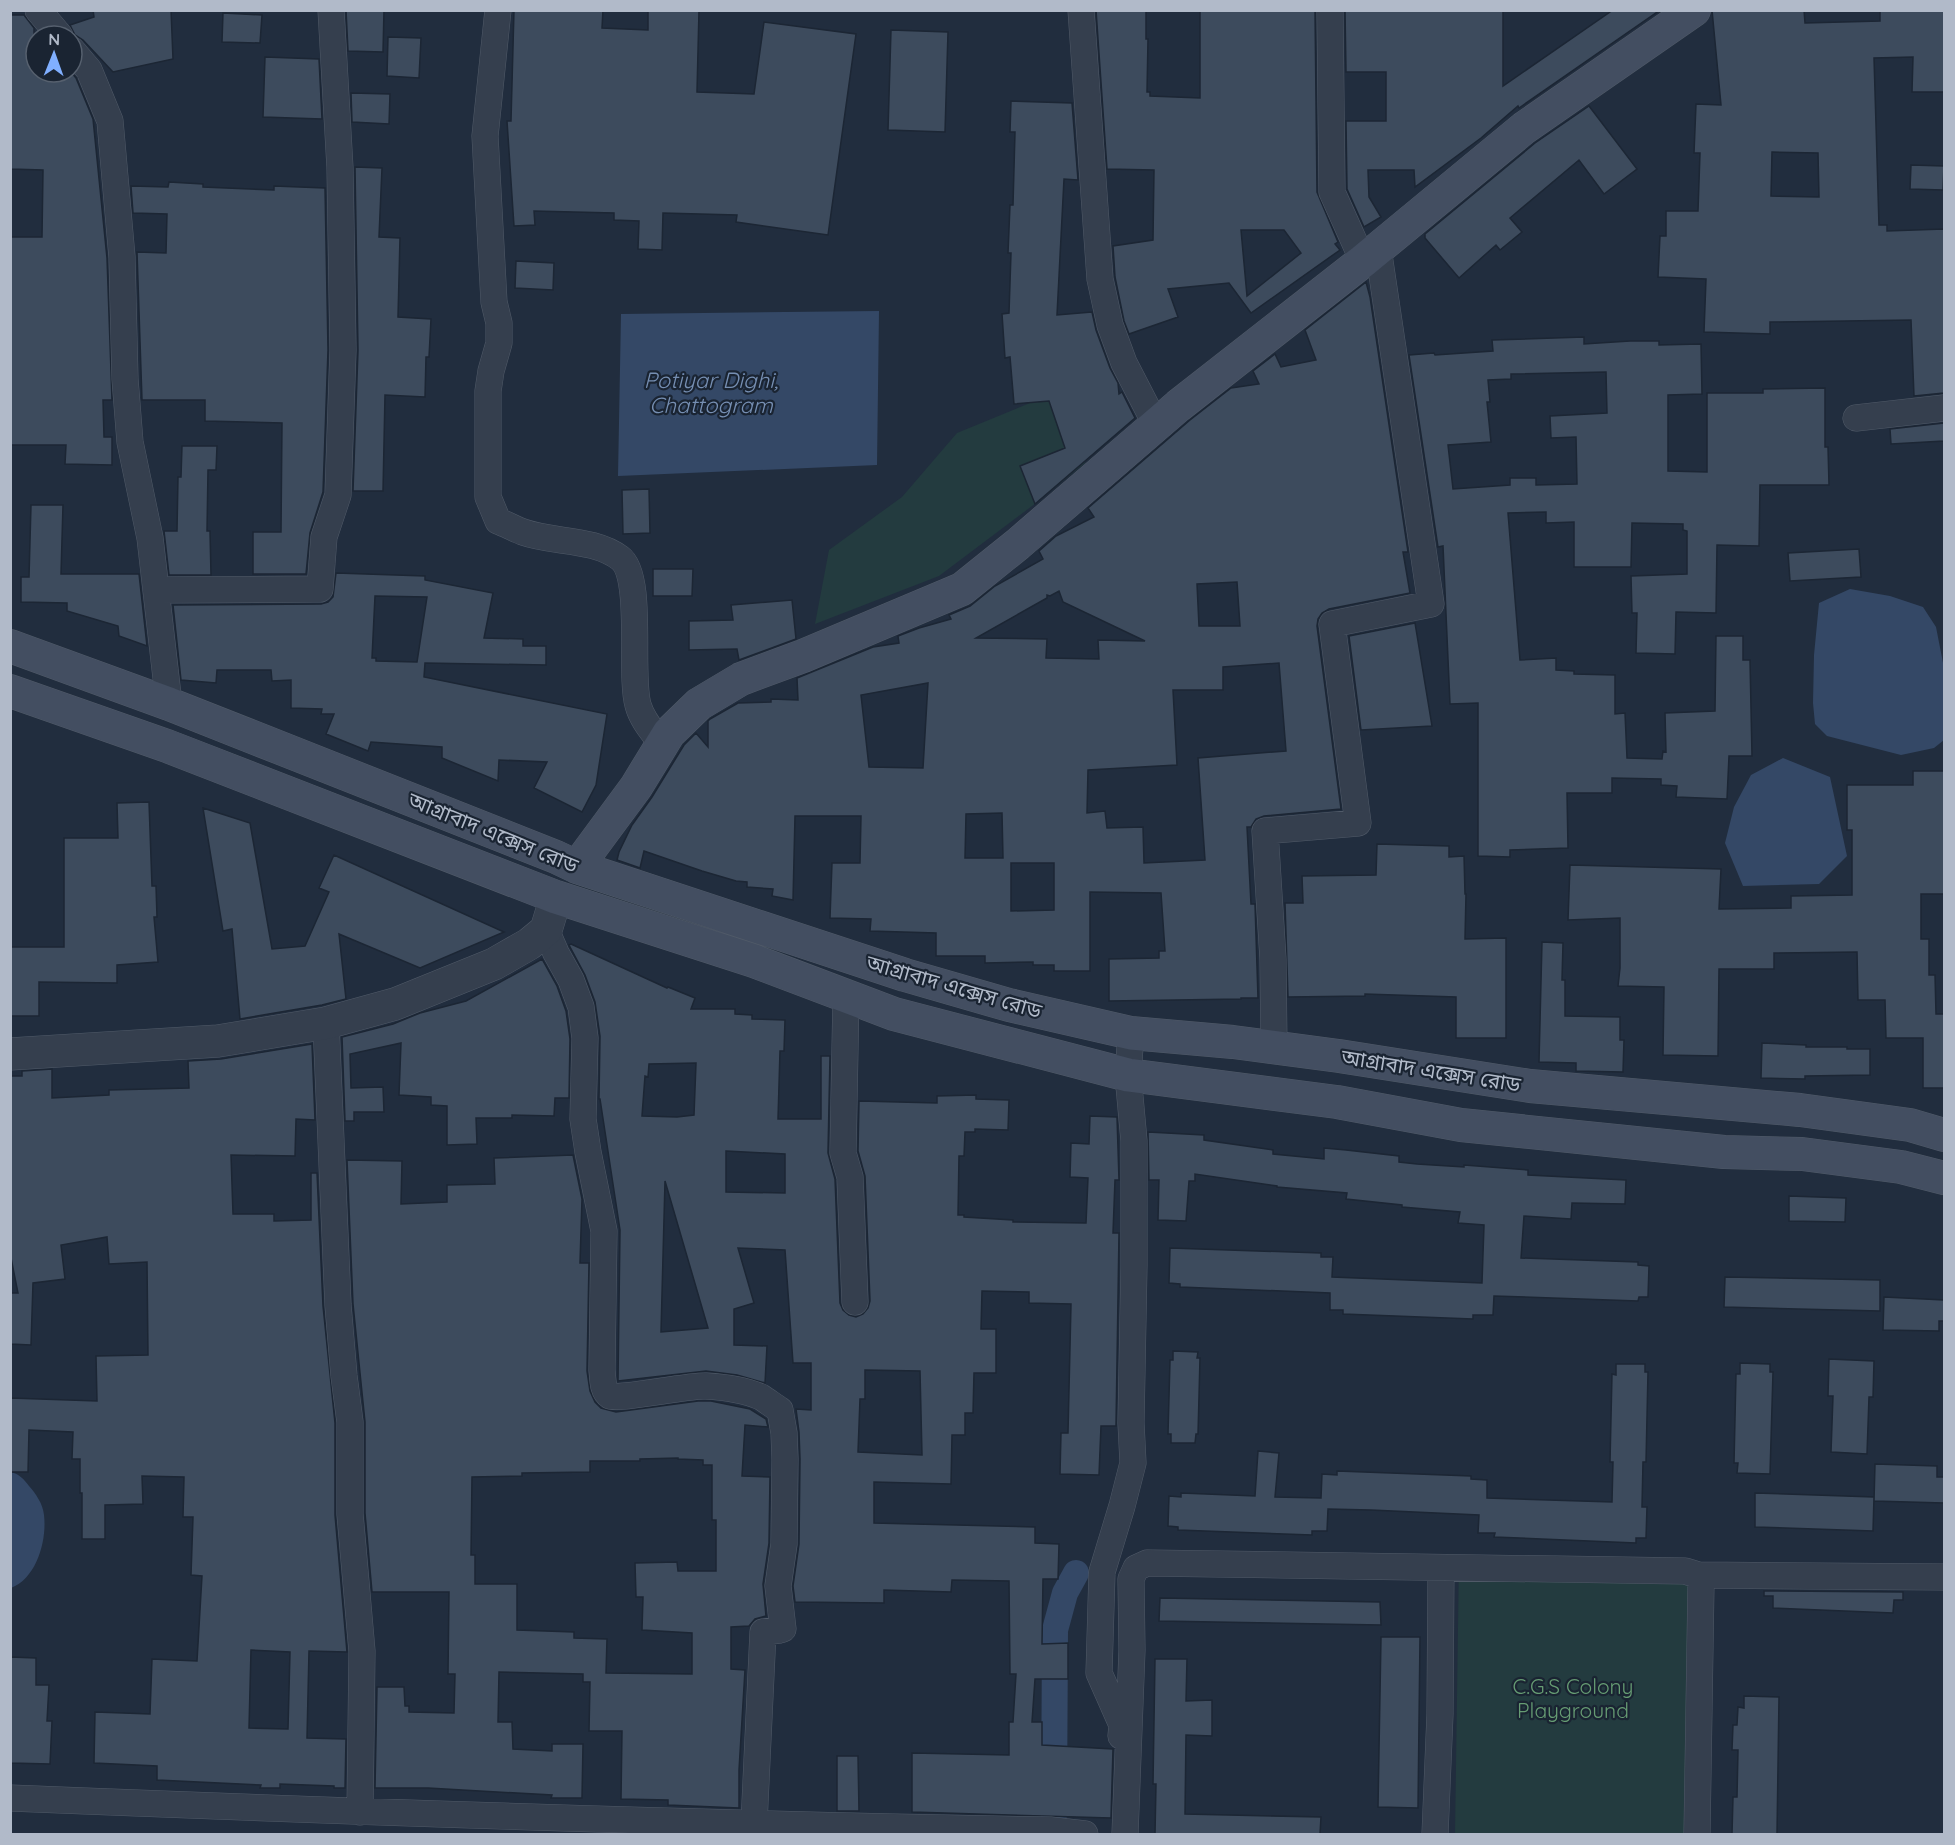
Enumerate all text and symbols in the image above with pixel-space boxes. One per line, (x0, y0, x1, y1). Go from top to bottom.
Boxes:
north arrow (24, 24, 84, 84)
text: N (48, 29, 60, 49)
water label: Potiyar Dighi, Chattogram (644, 366, 778, 419)
street label: আগ্রাবাদ এক্সেস রোড (404, 786, 583, 878)
street label: আগ্রাবাদ এক্সেস রোড (863, 948, 1046, 1024)
street label: আগ্রাবাদ এক্সেস রোড (1339, 1043, 1524, 1097)
park label: C.G.S Colony Playground (1512, 1673, 1634, 1723)

